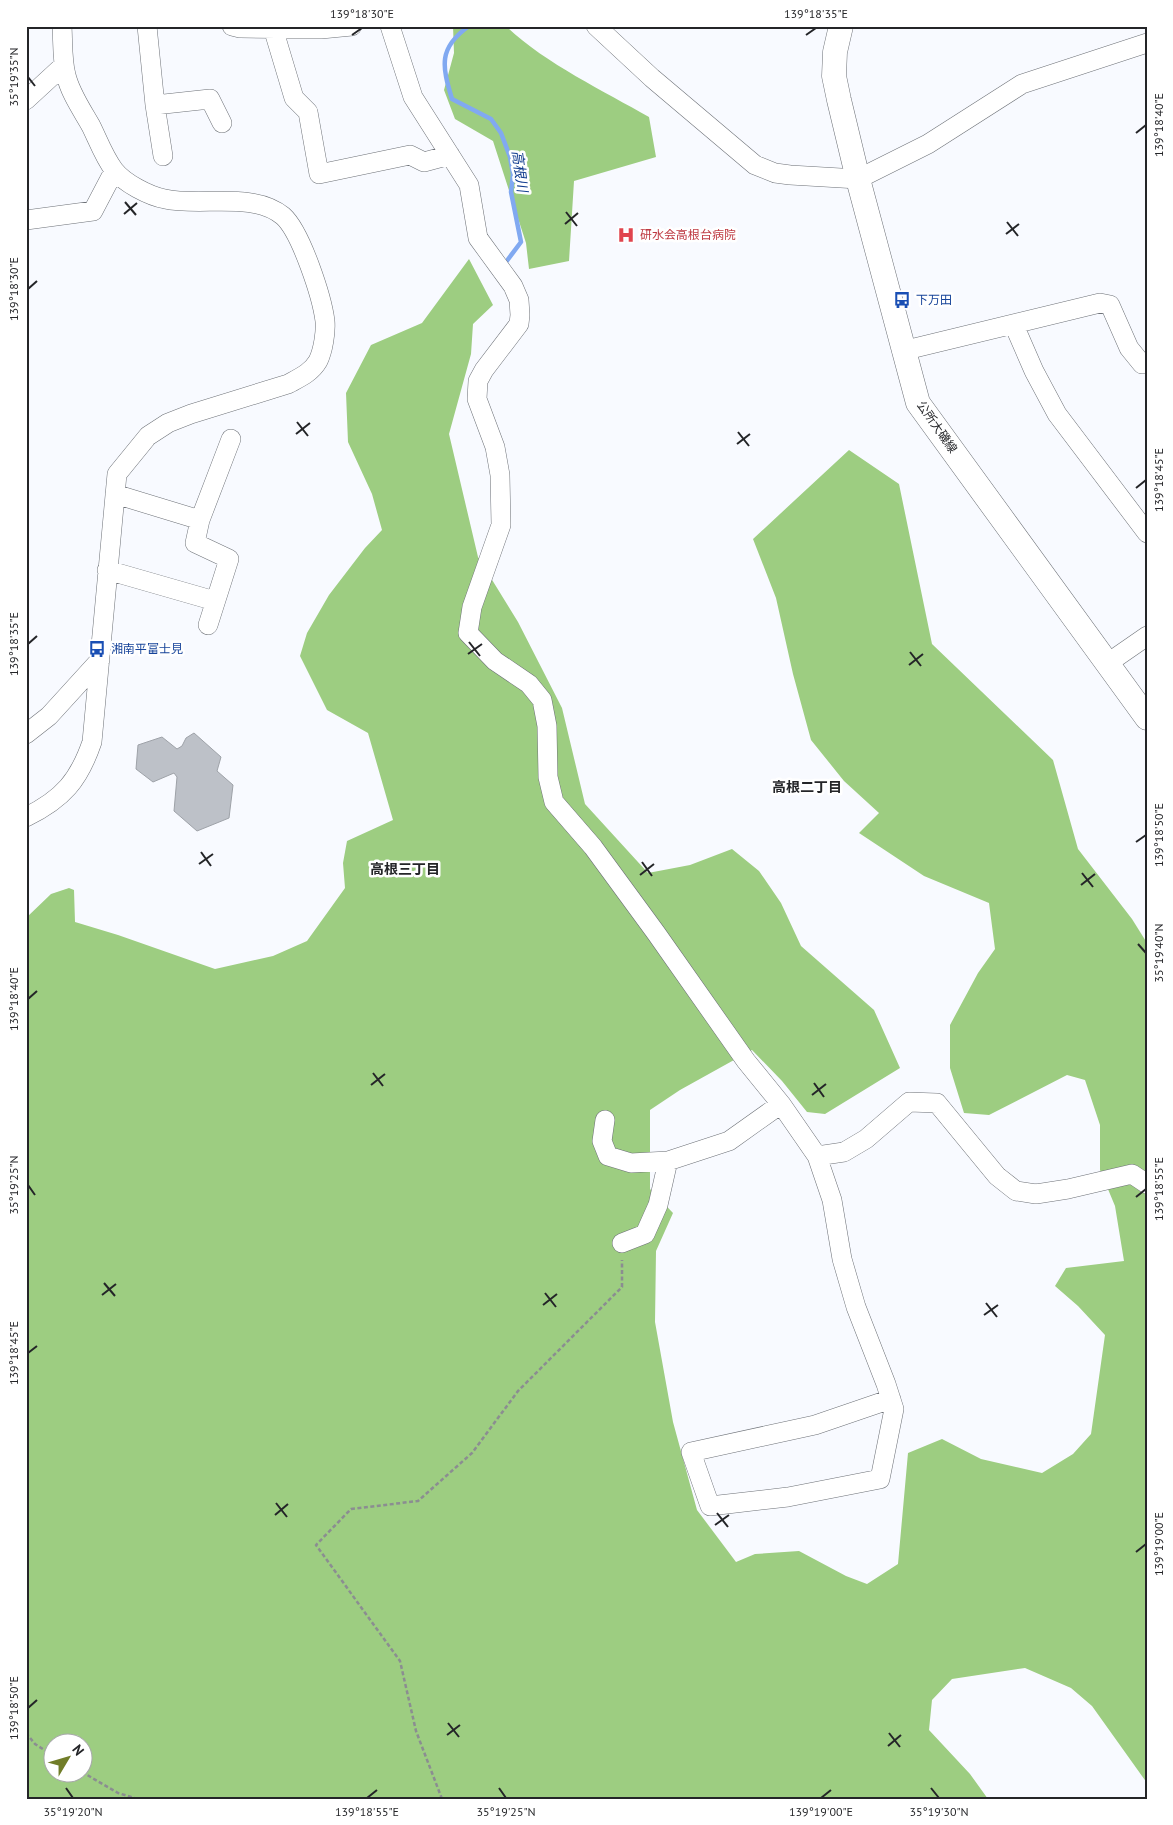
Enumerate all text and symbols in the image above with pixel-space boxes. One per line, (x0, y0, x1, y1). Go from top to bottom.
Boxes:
text: 139°18'30"E (330, 6, 394, 21)
text: 139°18'35"E (784, 6, 848, 21)
text: 35°19'35"N (6, 47, 21, 107)
text: 139°18'40"E (1151, 93, 1166, 157)
water label: 高根川 (508, 149, 532, 195)
hospital icon: 研水会高根台病院 (616, 225, 636, 245)
place label: 研水会高根台病院 (640, 227, 736, 242)
text: 139°18'30"E (6, 257, 21, 321)
bus stop icon: 下万田 (892, 290, 912, 310)
place label: 下万田 (916, 292, 952, 307)
street label: 公所大磯線 (914, 398, 961, 456)
text: 139°18'45"E (1151, 448, 1166, 512)
text: 139°18'35"E (6, 612, 21, 676)
bus stop icon: 湘南平富士見 (87, 639, 107, 659)
place label: 湘南平富士見 (111, 641, 183, 656)
district label: 高根二丁目 (772, 778, 842, 796)
text: 139°18'50"E (1151, 803, 1166, 867)
district label: 高根三丁目 (370, 860, 440, 878)
text: 35°19'40"N (1151, 923, 1166, 983)
text: 139°18'40"E (6, 967, 21, 1031)
text: 35°19'25"N (6, 1155, 21, 1215)
text: 139°18'55"E (1151, 1157, 1166, 1221)
text: 139°18'45"E (6, 1321, 21, 1385)
text: 139°19'00"E (1151, 1512, 1166, 1576)
text: 139°18'50"E (6, 1676, 21, 1740)
north arrow (42, 1732, 92, 1782)
text: N (68, 1741, 88, 1759)
text: 35°19'20"N (43, 1804, 103, 1819)
text: 139°18'55"E (335, 1804, 399, 1819)
text: 35°19'25"N (476, 1804, 536, 1819)
text: 139°19'00"E (789, 1804, 853, 1819)
text: 35°19'30"N (909, 1804, 969, 1819)

